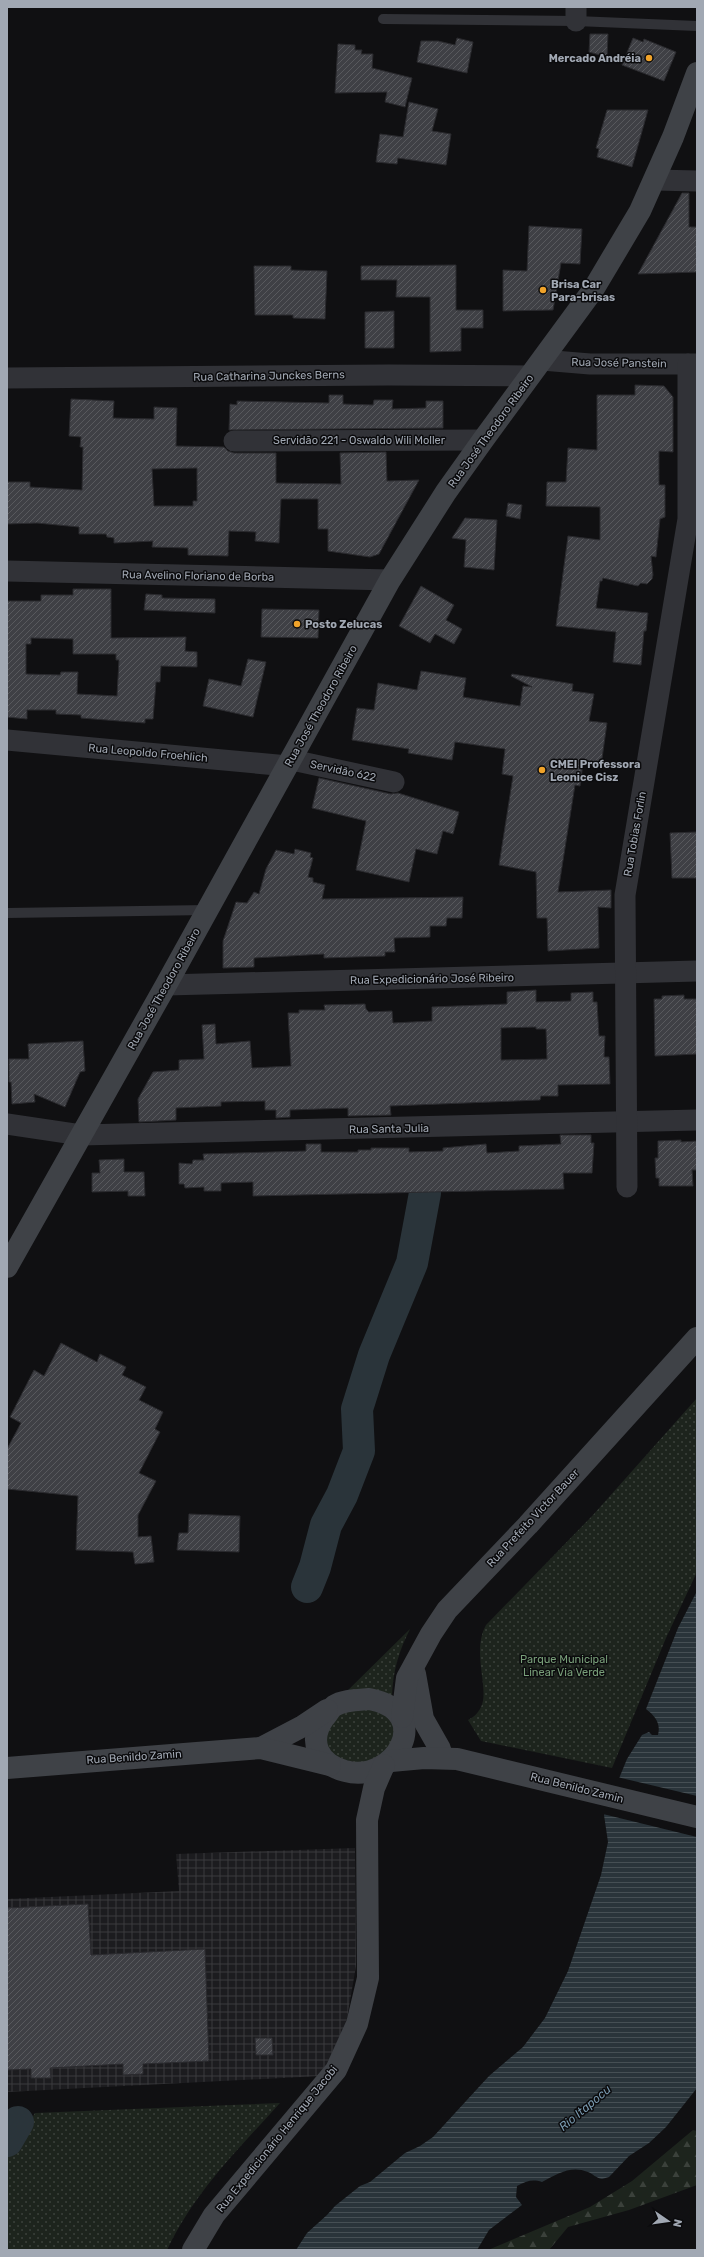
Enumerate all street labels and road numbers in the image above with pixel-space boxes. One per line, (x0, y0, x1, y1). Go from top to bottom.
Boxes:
street label: Rua José Panstein (571, 356, 667, 370)
street label: Rua Catharina Junckes Berns (193, 368, 345, 384)
street label: Rua José Theodoro Ribeiro (445, 372, 537, 490)
street label: Servidão 221 - Oswaldo Wili Moller (273, 434, 446, 447)
street label: Rua Avelino Floriano de Borba (122, 568, 274, 584)
street label: Rua José Theodoro Ribeiro (282, 643, 360, 769)
street label: Rua Leopoldo Froehlich (88, 741, 208, 765)
street label: Servidão 622 (309, 758, 377, 784)
street label: Rua Tobias Forlin (621, 790, 649, 878)
street label: Rua José Theodoro Ribeiro (125, 926, 203, 1052)
street label: Rua Expedicionário José Ribeiro (350, 971, 514, 987)
street label: Rua Santa Julia (349, 1122, 429, 1136)
street label: Rua Prefeito Victor Bauer (484, 1466, 582, 1570)
street label: Rua Benildo Zamin (86, 1747, 182, 1767)
street label: Rua Benildo Zamin (529, 1770, 625, 1806)
street label: Rua Expedicionário Henrique Jacobi (214, 2063, 340, 2215)

